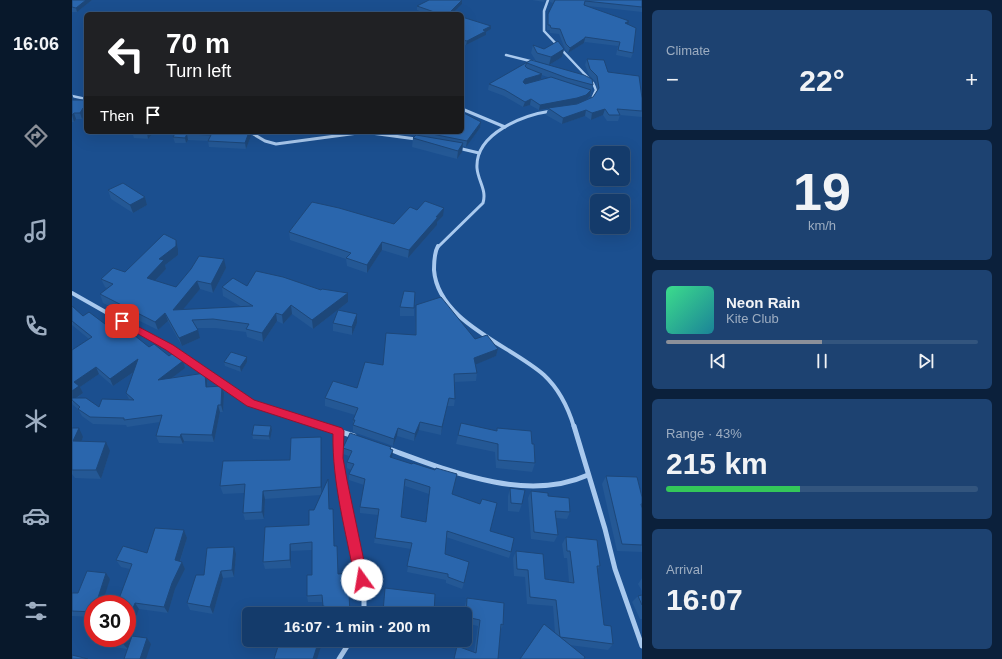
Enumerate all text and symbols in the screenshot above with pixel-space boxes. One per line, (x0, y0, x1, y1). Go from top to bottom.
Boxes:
icon: left (100, 28, 152, 80)
text: 70 m (166, 28, 230, 59)
text: 16:06 (13, 34, 59, 54)
text: Climate (666, 43, 710, 58)
text: Turn left (166, 61, 231, 81)
text: 22° (799, 64, 845, 97)
text: − (666, 67, 679, 92)
text: + (965, 67, 978, 92)
icon: arrive (142, 104, 164, 126)
text: Then (100, 107, 134, 124)
icon: directions (22, 122, 50, 150)
map controls (590, 146, 630, 234)
button: search (590, 146, 630, 186)
text: 19 (793, 163, 851, 221)
button: layers (590, 194, 630, 234)
icon: music (22, 217, 50, 245)
text: km/h (808, 218, 836, 233)
text: Neon Rain (726, 294, 800, 311)
pin (105, 304, 139, 338)
icon: arrive (111, 310, 133, 332)
text: Kite Club (726, 311, 779, 326)
icon: phone (22, 312, 50, 340)
icon: previous (707, 350, 729, 372)
icon: pause (811, 350, 833, 372)
icon: next (915, 350, 937, 372)
icon: climate (22, 407, 50, 435)
text: Range · 43% (666, 426, 742, 441)
text: 215 km (666, 447, 768, 480)
icon: car (22, 502, 50, 530)
position arrow (341, 559, 383, 601)
text: Arrival (666, 562, 703, 577)
text: 16:07 (666, 583, 743, 616)
speed limit sign: 30 (84, 595, 136, 647)
icon: filters (22, 597, 50, 625)
text: 16:07 · 1 min · 200 m (284, 618, 430, 635)

